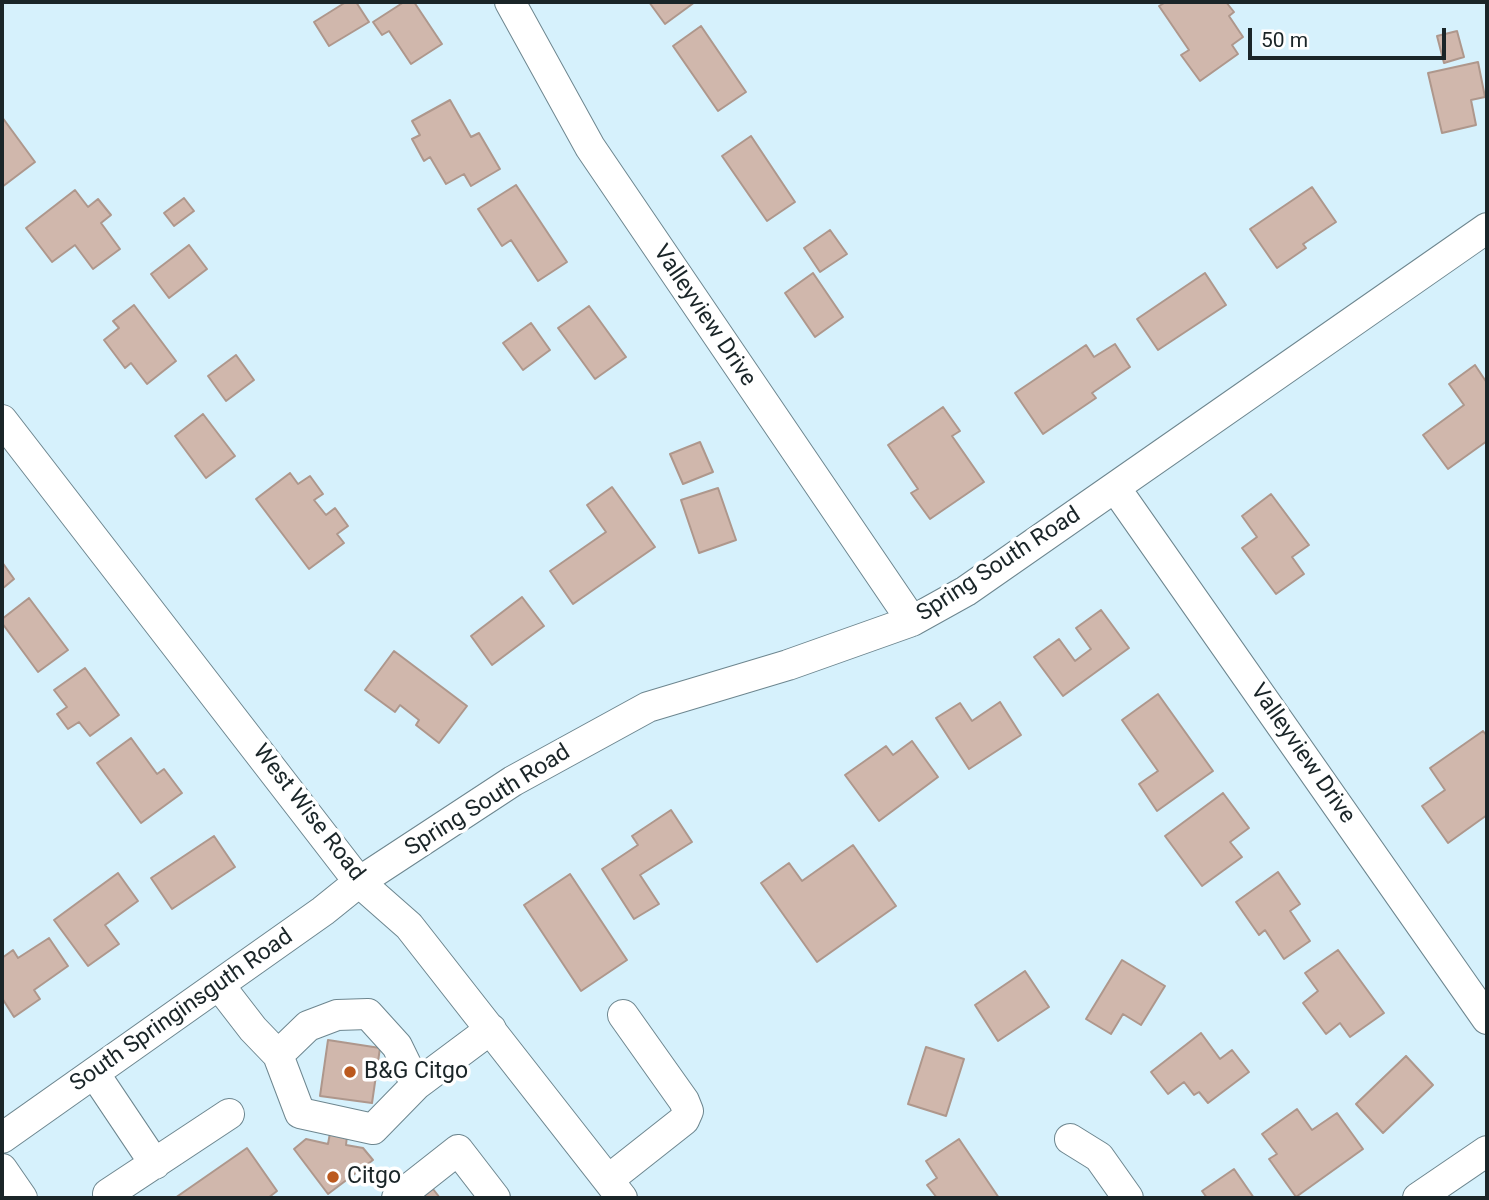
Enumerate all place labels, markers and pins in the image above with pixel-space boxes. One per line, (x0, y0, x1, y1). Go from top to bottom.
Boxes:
place label: B&G Citgo (364, 1058, 468, 1086)
marker: B&G Citgo (342, 1064, 358, 1080)
place label: Citgo (347, 1163, 401, 1191)
marker: Citgo (325, 1169, 341, 1185)

